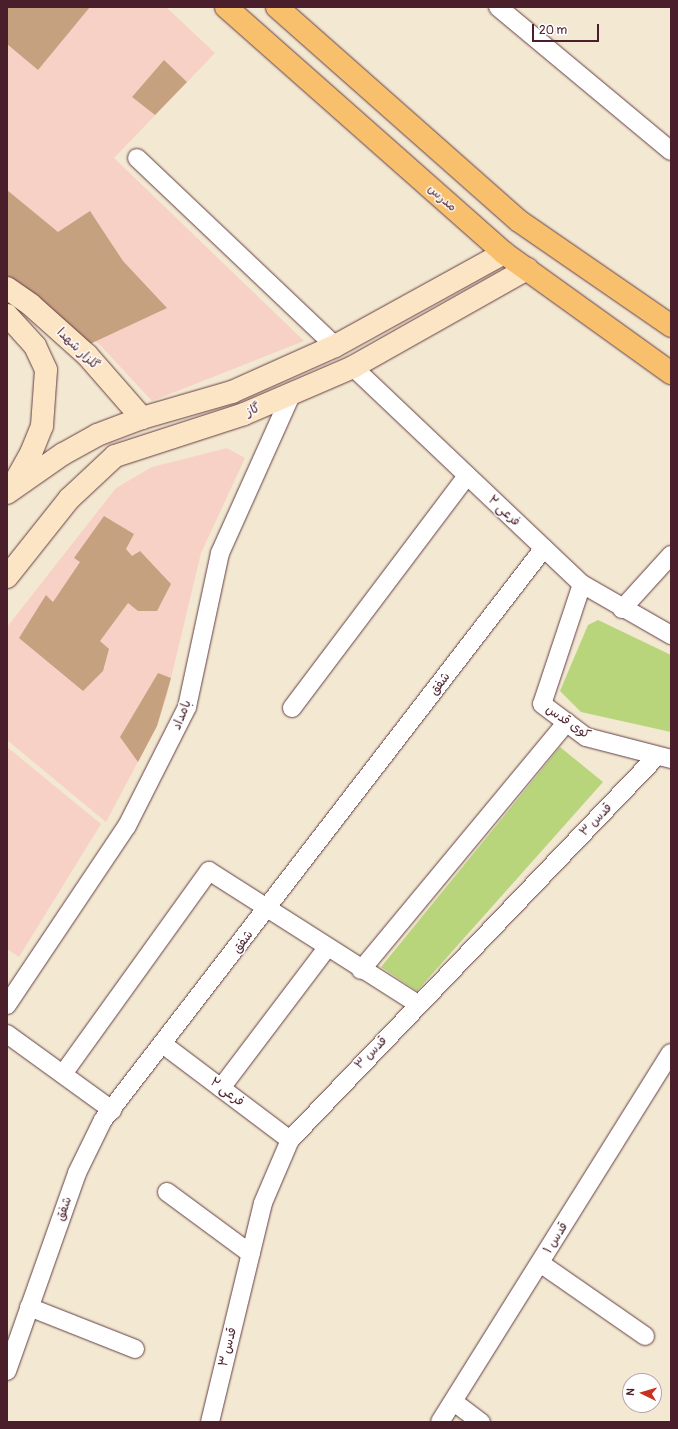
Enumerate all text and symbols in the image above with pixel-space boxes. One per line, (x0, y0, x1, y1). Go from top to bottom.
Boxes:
scale bar (534, 16, 601, 42)
text: 20 m (539, 23, 567, 38)
street label: مدرس (424, 181, 460, 215)
street label: گلزار شهدا (53, 325, 103, 373)
street label: گاز (244, 400, 262, 420)
street label: فرعی ۲ (485, 492, 523, 530)
street label: شفق (426, 669, 454, 699)
street label: بامداد (169, 698, 195, 732)
street label: کوی قدس (543, 701, 593, 743)
street label: قدس ۳ (576, 800, 616, 840)
street label: شفق (229, 927, 257, 957)
street label: قدس ۳ (351, 1033, 391, 1073)
street label: فرعی ۲ (207, 1074, 247, 1110)
street label: شفق (53, 1195, 75, 1223)
street label: قدس ۱ (540, 1219, 572, 1257)
street label: قدس ۳ (216, 1326, 240, 1368)
north arrow (622, 1373, 662, 1413)
text: N (624, 1388, 637, 1396)

